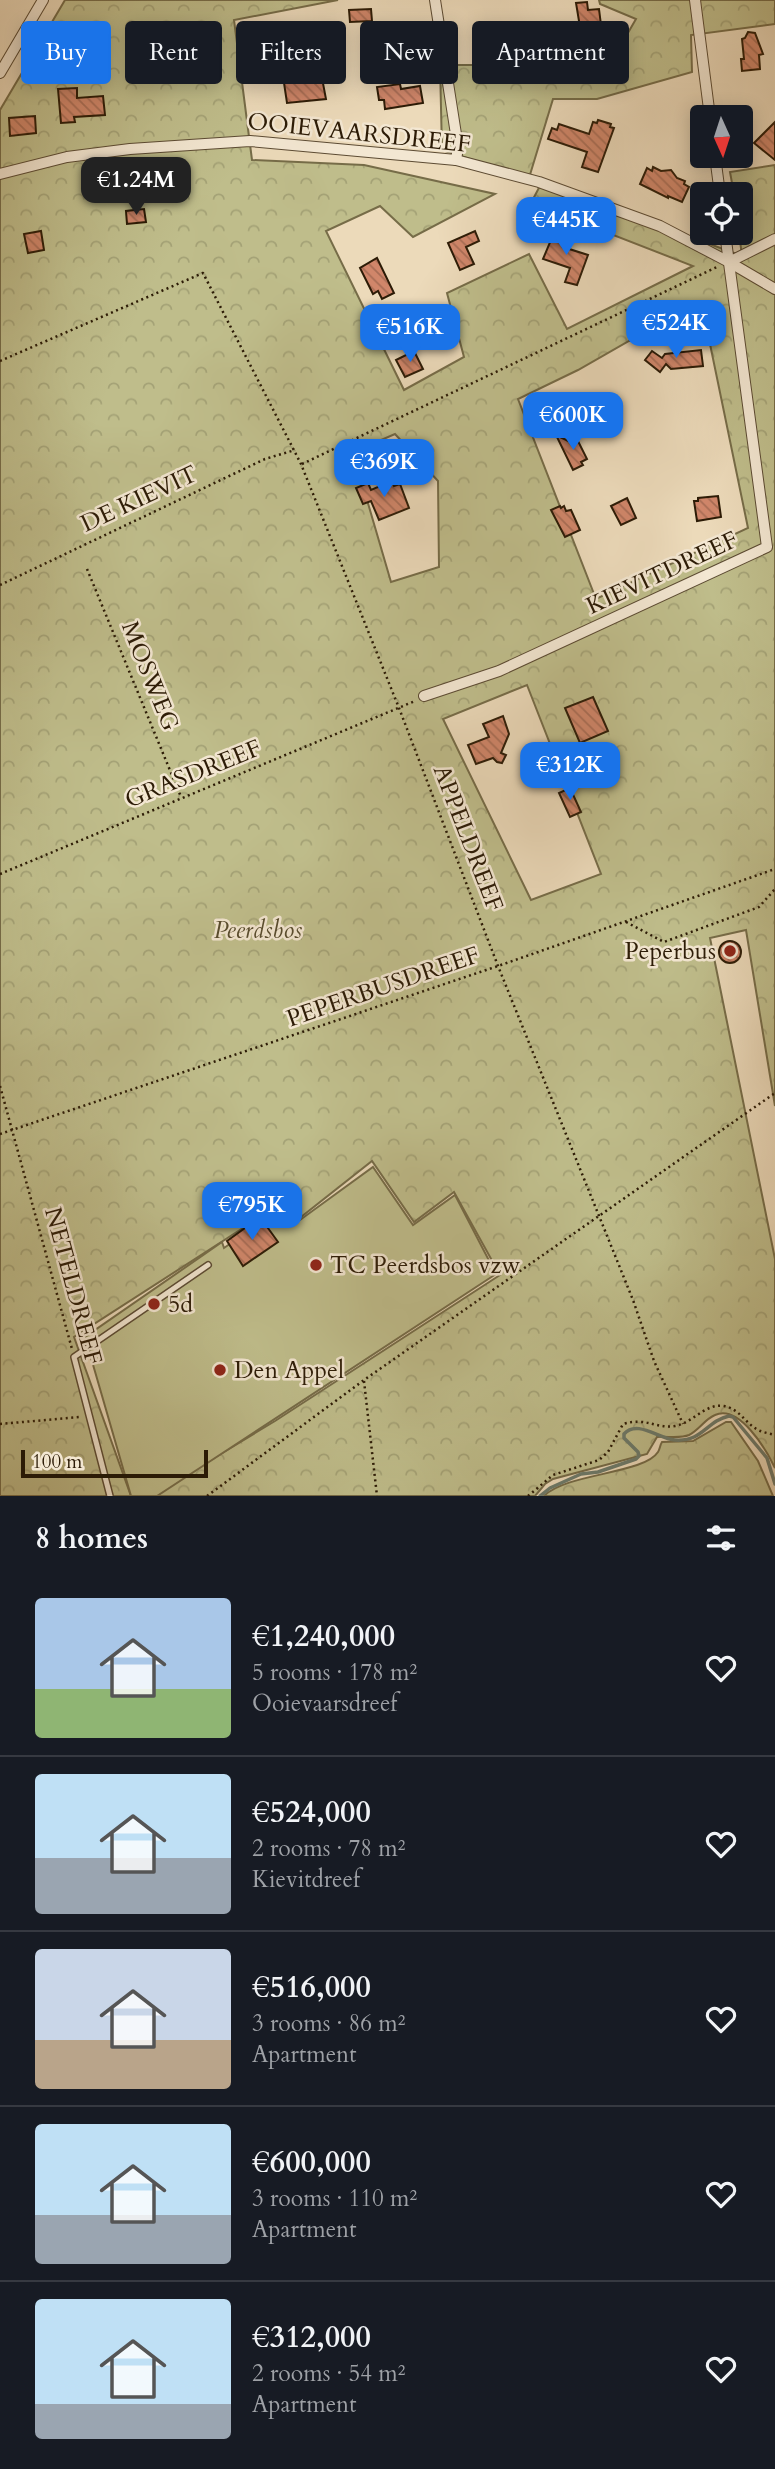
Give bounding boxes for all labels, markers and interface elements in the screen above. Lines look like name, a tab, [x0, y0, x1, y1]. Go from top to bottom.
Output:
chip: Buy	[21, 21, 111, 84]
chip: Rent	[125, 21, 222, 84]
chip: Filters	[236, 21, 346, 84]
chip: New	[360, 21, 458, 84]
chip: Apartment	[472, 21, 629, 84]
street label: OOIEVAARSDREEF	[246, 105, 472, 161]
north arrow	[690, 105, 752, 168]
map controls	[690, 105, 753, 245]
pin: €1.24M	[79, 158, 193, 217]
text: €1.24M	[97, 164, 175, 195]
button: locate	[690, 182, 753, 245]
pin: €445K	[517, 198, 615, 257]
text: €445K	[532, 204, 600, 235]
pin: €524K	[627, 300, 725, 360]
pin: €516K	[361, 304, 459, 364]
text: €524K	[642, 307, 710, 338]
text: €516K	[376, 311, 444, 342]
pin: €600K	[524, 392, 622, 452]
text: €600K	[539, 399, 607, 430]
pin: €369K	[335, 440, 433, 499]
text: €369K	[350, 446, 418, 477]
street label: DE KIEVIT	[75, 458, 203, 540]
street label: KIEVITDREEF	[581, 523, 743, 623]
street label: MOSWEG	[113, 616, 187, 736]
street label: GRASDREEF	[120, 732, 266, 816]
pin: €312K	[521, 742, 619, 802]
text: €312K	[536, 749, 604, 780]
street label: APPELDREEF	[425, 760, 511, 916]
park label: Peerdsbos	[214, 914, 302, 947]
place label: Peperbus	[624, 935, 716, 968]
street label: PEPERBUSDREEF	[282, 939, 484, 1035]
marker: Peperbus	[722, 943, 738, 959]
pin: €795K	[203, 1182, 301, 1242]
text: €795K	[218, 1189, 286, 1220]
street label: NETELDREEF	[36, 1204, 110, 1368]
place label: TC Peerdsbos vzw	[330, 1249, 520, 1282]
marker: TC Peerdsbos vzw	[308, 1257, 324, 1273]
place label: 5d	[168, 1288, 193, 1321]
marker: 5d	[146, 1296, 162, 1312]
place label: Den Appel	[234, 1354, 344, 1387]
marker: Den Appel	[212, 1362, 228, 1378]
scale bar	[21, 1447, 208, 1479]
text: 100 m	[32, 1449, 82, 1475]
text: 8 homes	[35, 1518, 148, 1559]
icon: filters	[702, 1519, 740, 1557]
text: €1,240,000	[252, 1616, 395, 1657]
icon: home	[91, 1626, 175, 1710]
icon: heart	[702, 1649, 740, 1687]
text: 5 rooms · 178 m²	[252, 1657, 417, 1688]
text: Ooievaarsdreef	[252, 1688, 397, 1719]
text: €524,000	[252, 1792, 371, 1833]
icon: home	[91, 1802, 175, 1886]
icon: heart	[702, 1825, 740, 1863]
text: 2 rooms · 78 m²	[252, 1833, 405, 1864]
text: Kievitdreef	[252, 1864, 360, 1895]
text: €516,000	[252, 1967, 371, 2008]
icon: home	[91, 1977, 175, 2061]
icon: heart	[702, 2000, 740, 2038]
text: 3 rooms · 86 m²	[252, 2008, 405, 2039]
text: Apartment	[252, 2039, 356, 2070]
text: €600,000	[252, 2142, 371, 2183]
icon: home	[91, 2152, 175, 2236]
icon: heart	[702, 2175, 740, 2213]
text: 3 rooms · 110 m²	[252, 2183, 417, 2214]
text: Apartment	[252, 2214, 356, 2245]
text: €312,000	[252, 2317, 371, 2358]
icon: home	[91, 2327, 175, 2411]
icon: heart	[702, 2350, 740, 2388]
text: 2 rooms · 54 m²	[252, 2358, 405, 2389]
text: Apartment	[252, 2389, 356, 2420]

